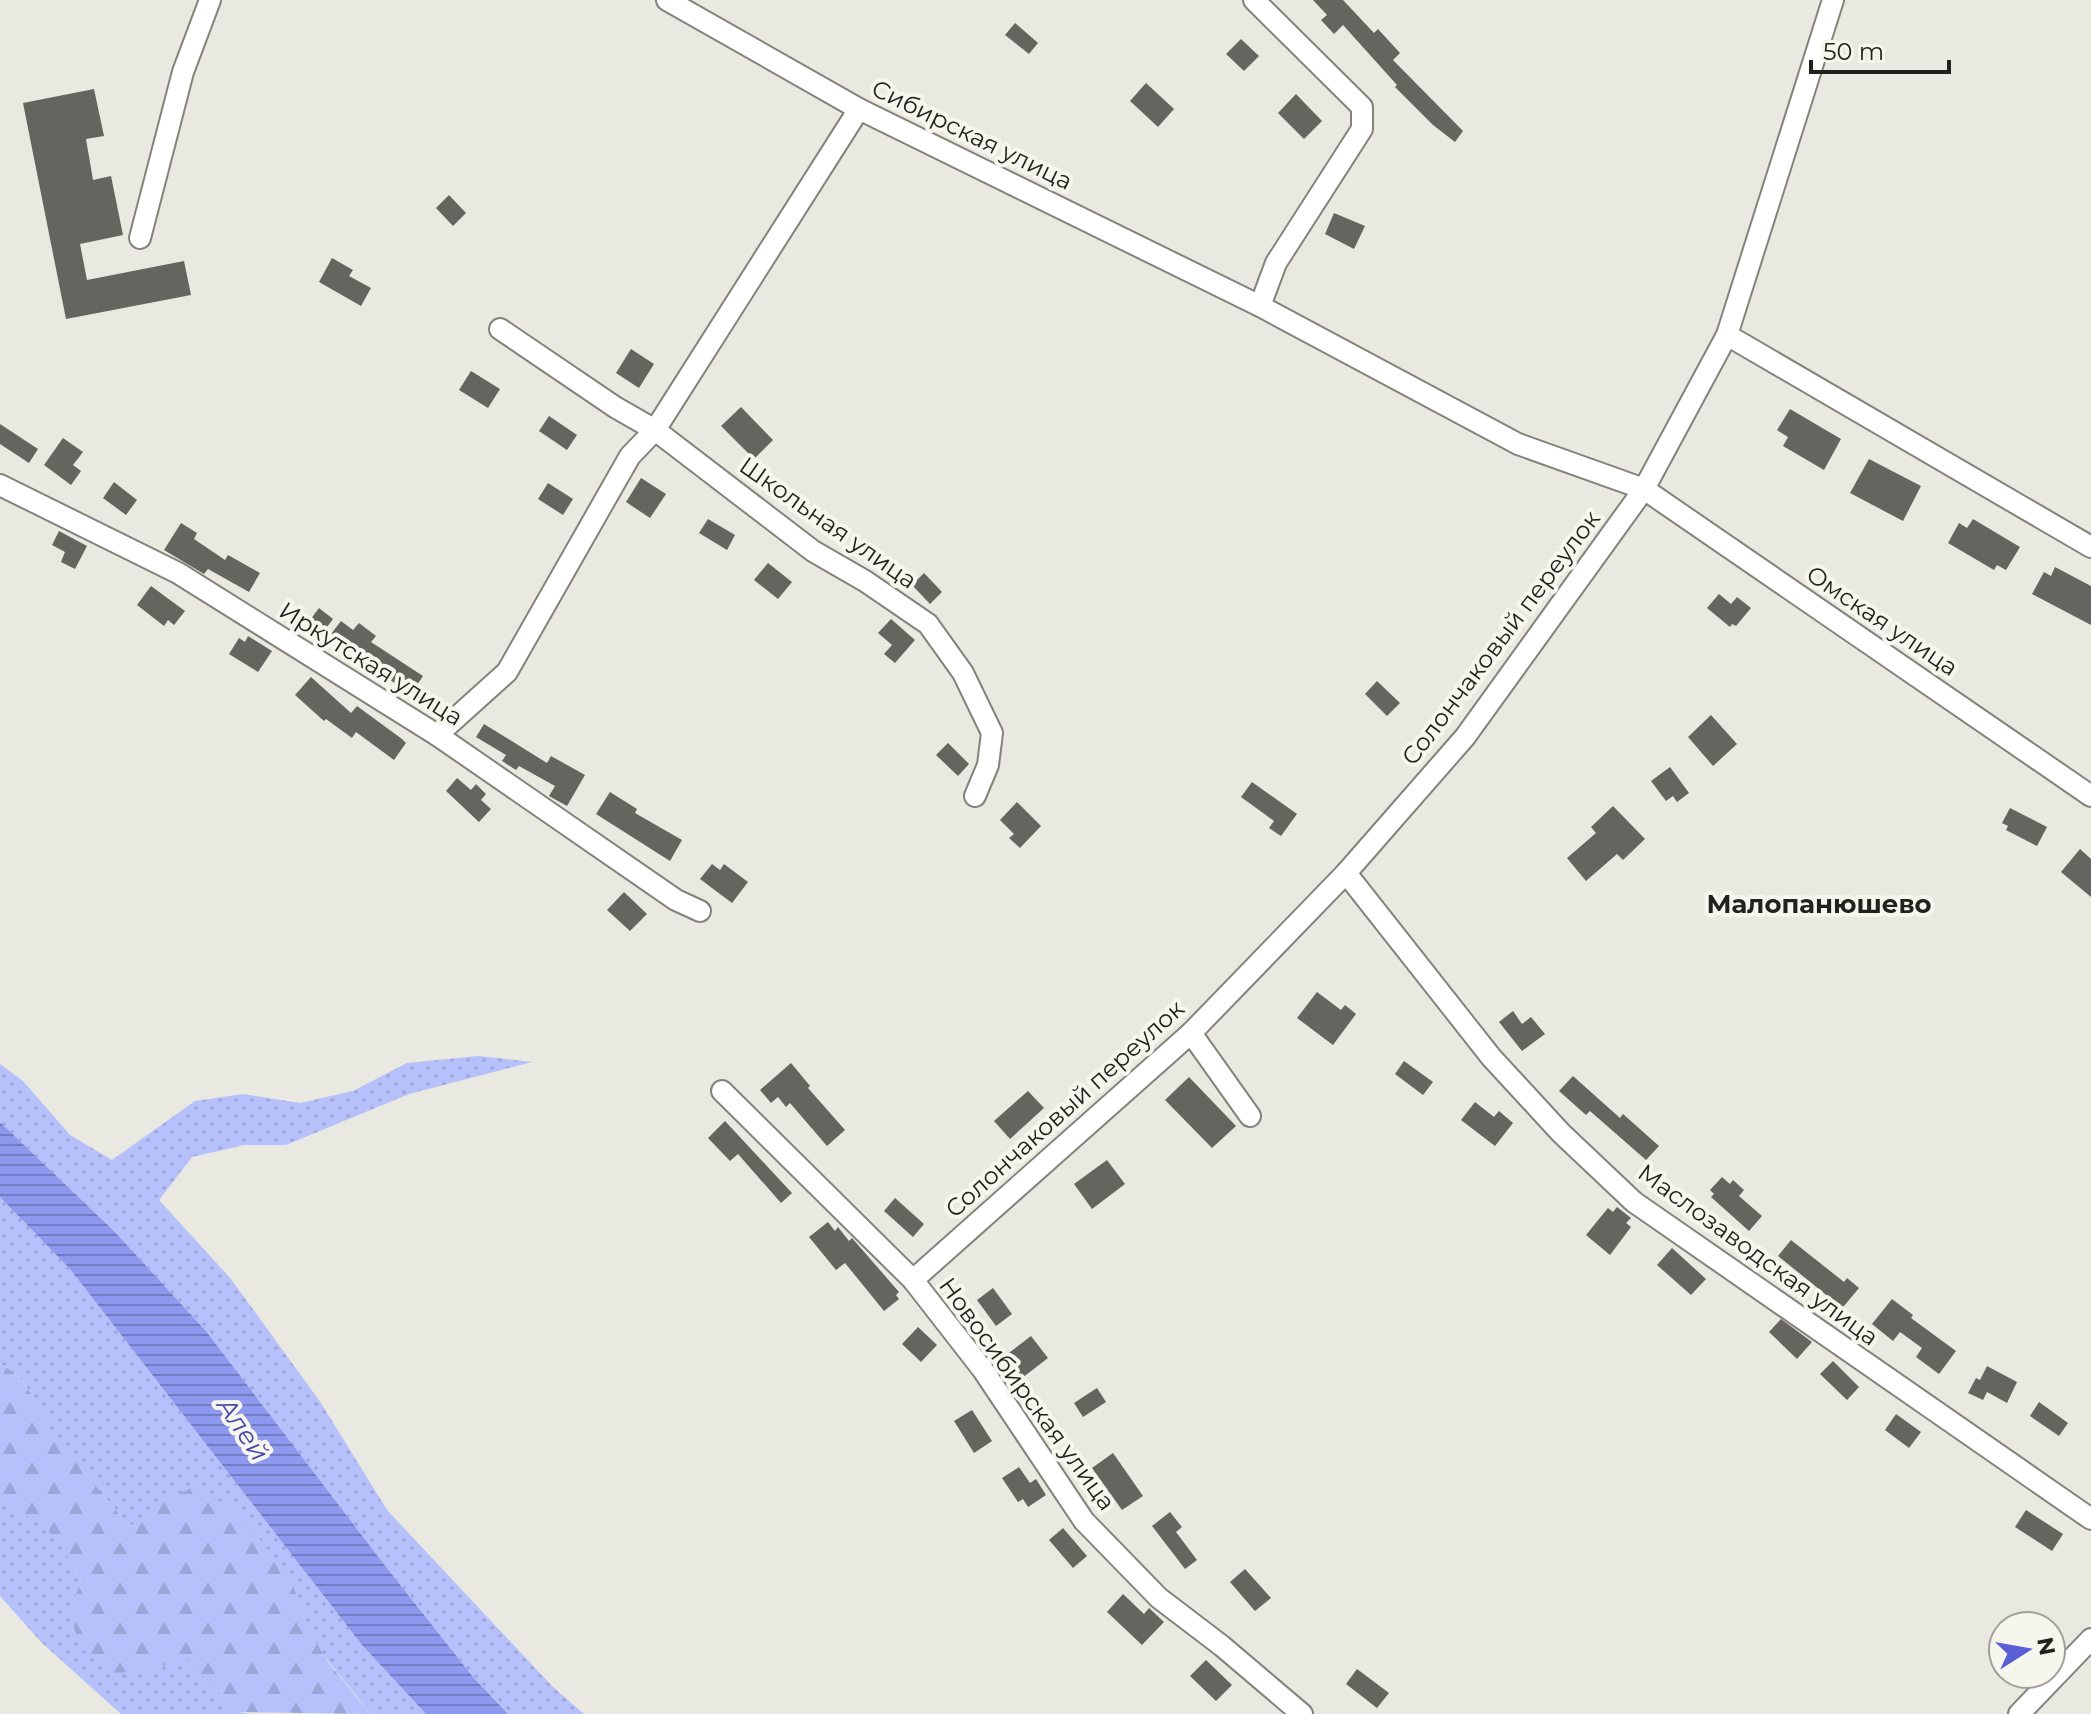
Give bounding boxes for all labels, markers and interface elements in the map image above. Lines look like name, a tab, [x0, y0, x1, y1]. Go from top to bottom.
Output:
scale bar	[1811, 24, 1949, 74]
text: 50 m	[1823, 37, 1884, 66]
street label: Сибирская улица	[867, 73, 1077, 196]
street label: Школьная улица	[734, 451, 922, 595]
street label: Солончаковый переулок	[1395, 505, 1606, 771]
street label: Омская улица	[1801, 559, 1963, 682]
street label: Иркутская улица	[274, 595, 468, 732]
district label: Малопанюшево	[1706, 888, 1932, 920]
street label: Солончаковый переулок	[939, 994, 1190, 1224]
street label: Маслозаводская улица	[1633, 1158, 1884, 1351]
street label: Новосибирская улица	[933, 1272, 1122, 1516]
water label: Алей	[210, 1390, 276, 1467]
north arrow	[1987, 1610, 2067, 1690]
text: N	[2031, 1635, 2061, 1658]

